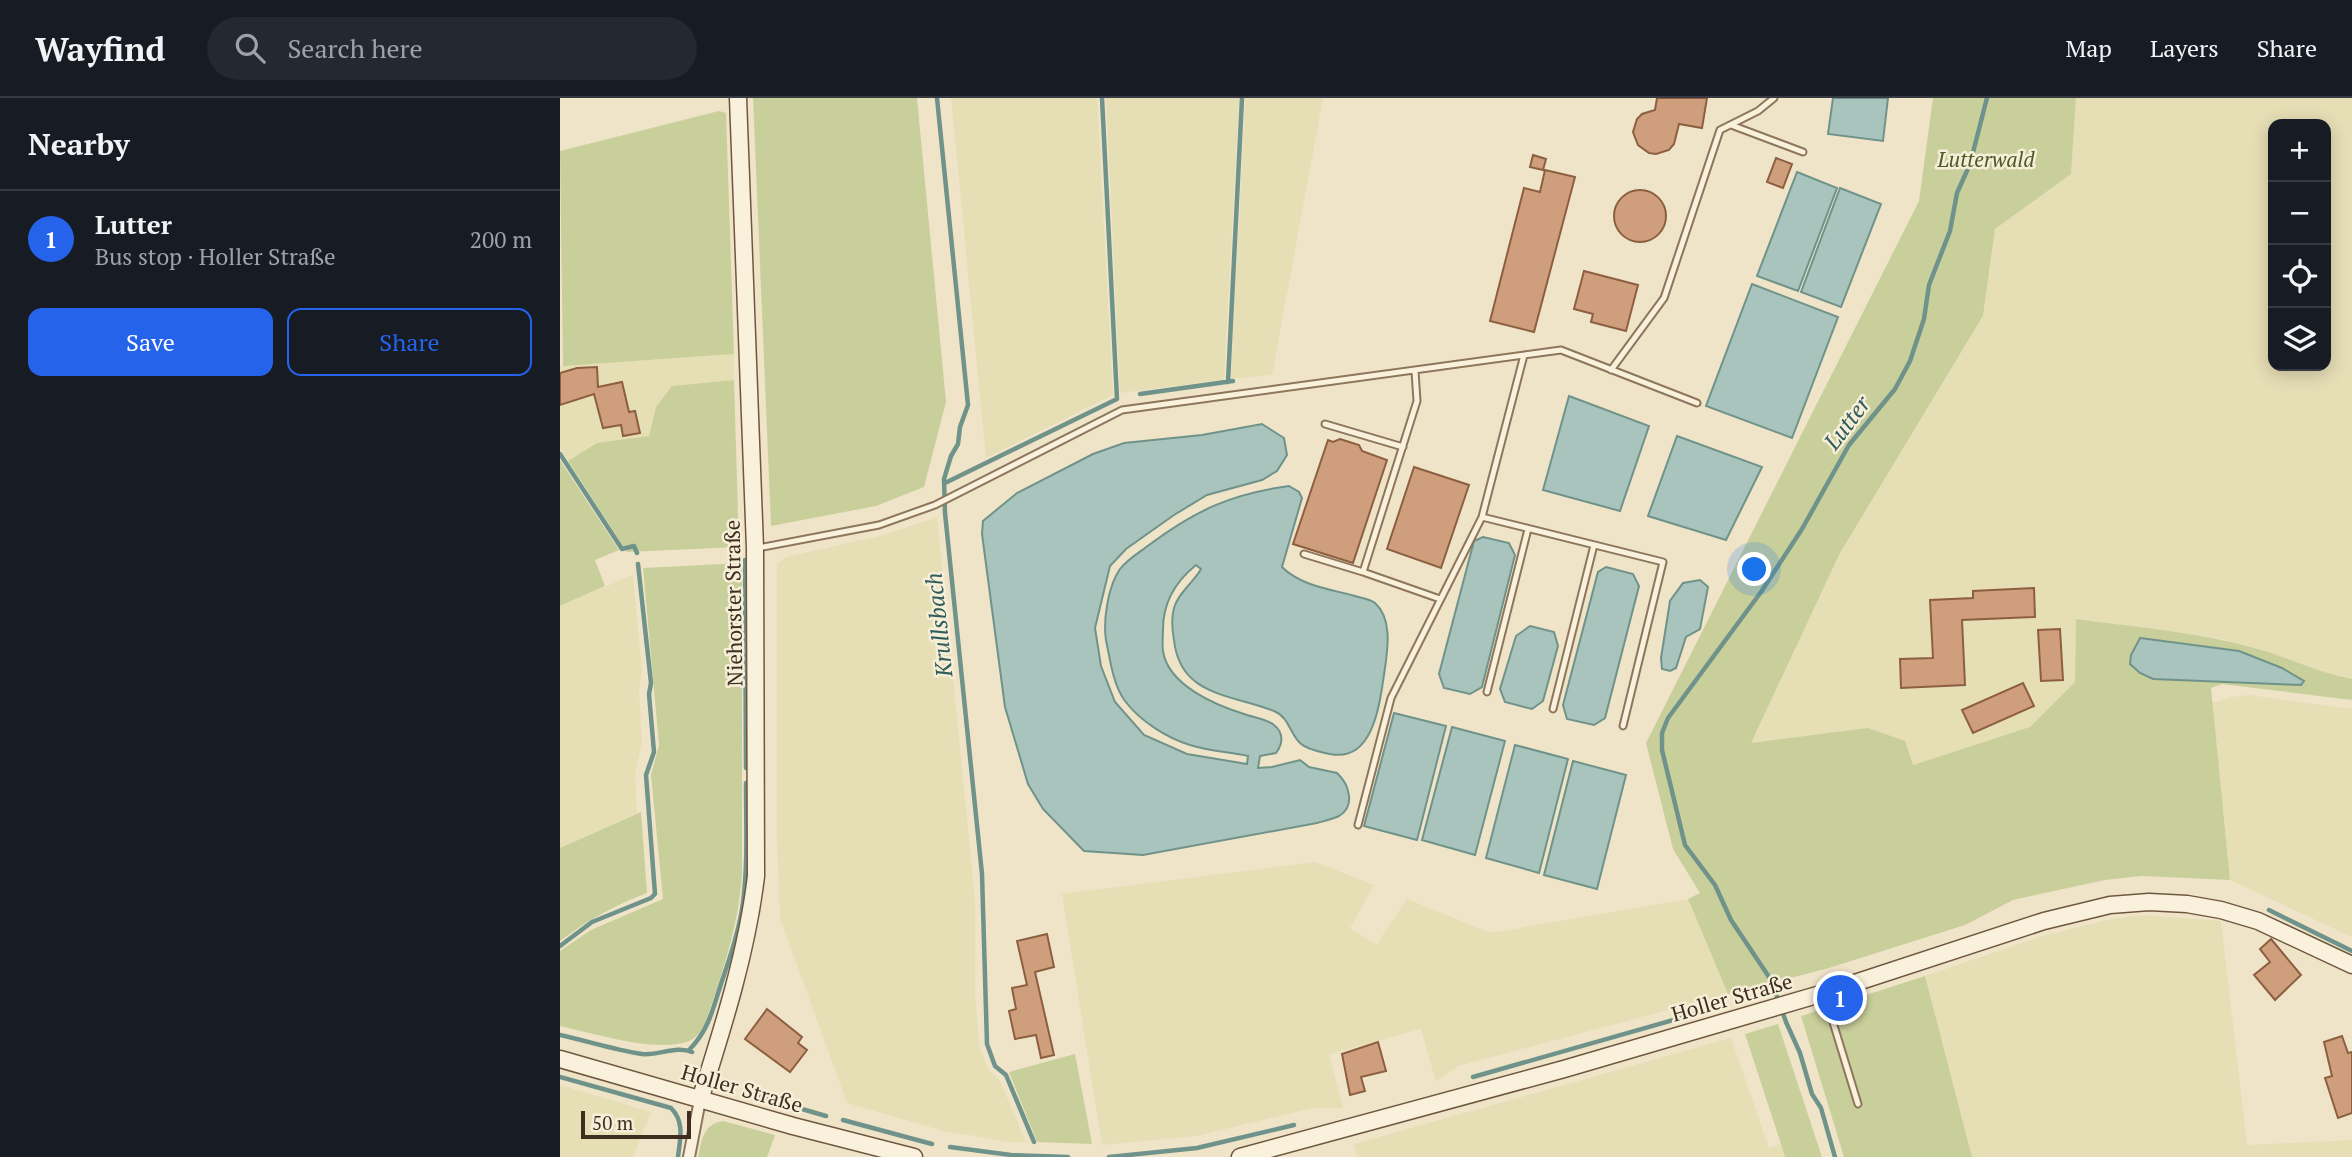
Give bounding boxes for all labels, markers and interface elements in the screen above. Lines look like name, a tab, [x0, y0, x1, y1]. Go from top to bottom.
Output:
search box	[207, 17, 697, 80]
text: Wayfind	[35, 27, 165, 70]
icon: search	[231, 29, 269, 67]
text: Search here	[287, 31, 423, 65]
text: Map	[2065, 32, 2112, 64]
text: Layers	[2150, 32, 2219, 64]
text: Share	[2257, 32, 2317, 64]
map controls	[2268, 119, 2331, 371]
button: +	[2268, 119, 2331, 182]
text: Nearby	[28, 124, 130, 164]
park label: Lutterwald	[1936, 145, 2035, 173]
button: −	[2268, 182, 2331, 245]
text: Lutter	[95, 207, 172, 241]
text: 1	[45, 224, 58, 255]
text: 200 m	[470, 224, 532, 255]
text: Bus stop · Holler Straße	[95, 241, 336, 272]
button: locate	[2268, 245, 2331, 308]
button: Save	[28, 308, 273, 376]
button: Share	[287, 308, 532, 376]
button: layers	[2268, 308, 2331, 371]
water label: Lutter	[1816, 389, 1878, 457]
street label: Niehorster Straße	[718, 520, 748, 687]
your location	[1737, 552, 1771, 586]
water label: Krullsbach	[918, 571, 959, 680]
street label: Holler Straße	[1668, 966, 1796, 1028]
pin: 1	[1817, 972, 1863, 1024]
street label: Holler Straße	[678, 1057, 806, 1119]
scale bar	[581, 1108, 691, 1140]
text: 50 m	[592, 1110, 633, 1135]

